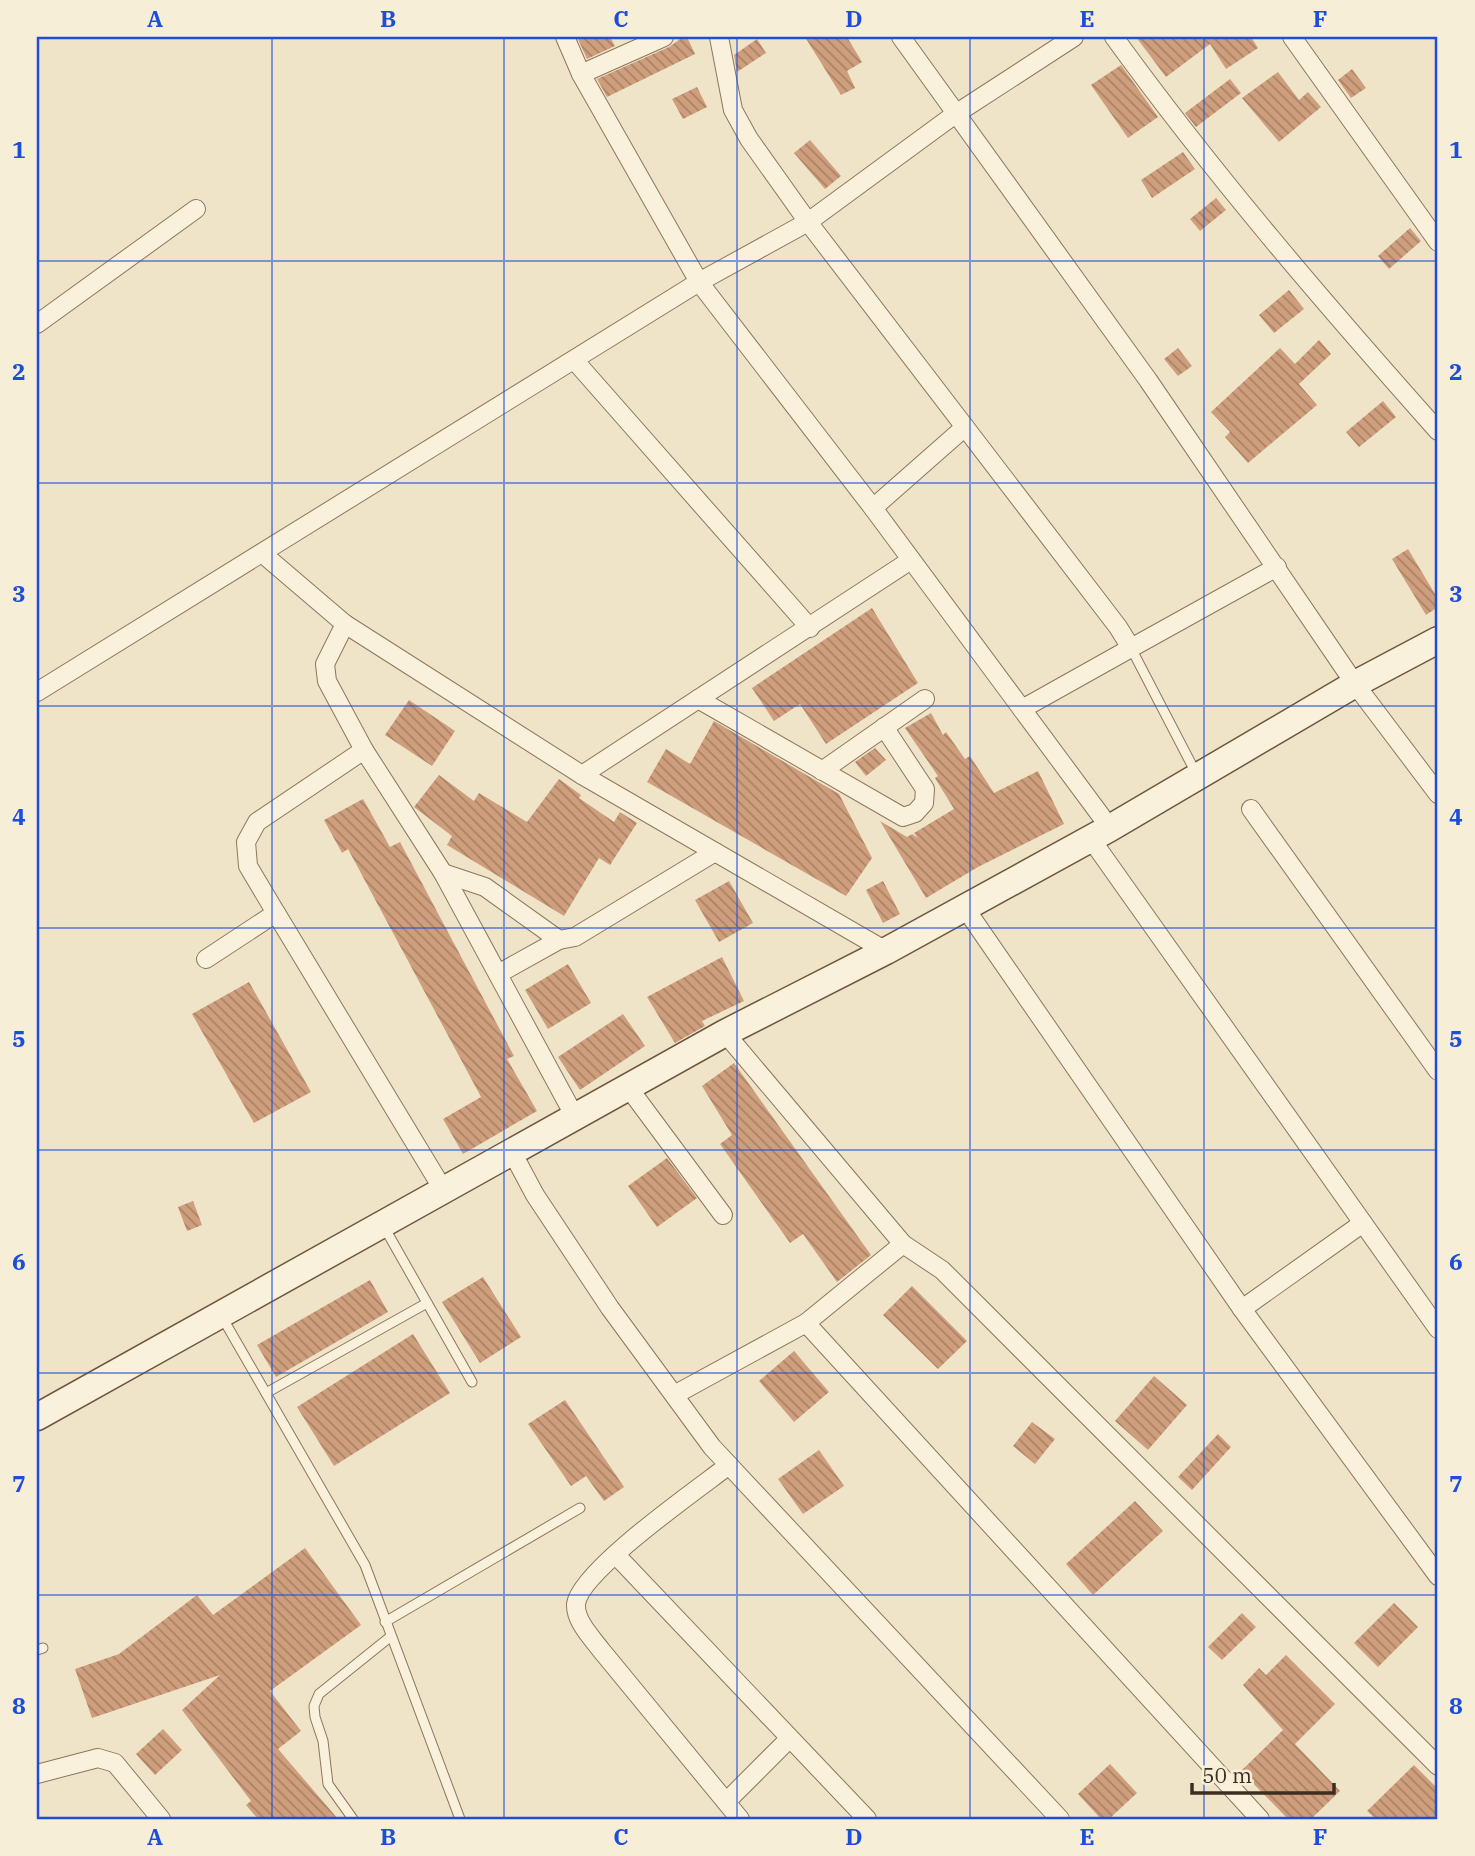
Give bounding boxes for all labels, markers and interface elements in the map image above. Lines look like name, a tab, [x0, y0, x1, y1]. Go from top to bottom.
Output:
text: A	[147, 3, 163, 33]
text: B	[380, 3, 396, 33]
text: C	[613, 3, 629, 33]
text: D	[845, 3, 863, 33]
text: E	[1079, 3, 1095, 33]
text: F	[1313, 3, 1327, 33]
text: 1	[12, 134, 26, 164]
text: 1	[1449, 134, 1463, 164]
text: 2	[12, 356, 26, 386]
text: 2	[1449, 356, 1463, 386]
text: 3	[12, 578, 26, 608]
text: 3	[1449, 578, 1463, 608]
text: 4	[12, 801, 26, 831]
text: 4	[1449, 801, 1463, 831]
text: 5	[12, 1023, 26, 1053]
text: 5	[1449, 1023, 1463, 1053]
text: 6	[12, 1246, 26, 1276]
text: 6	[1449, 1246, 1463, 1276]
text: 7	[12, 1468, 26, 1498]
text: 7	[1449, 1468, 1463, 1498]
text: 8	[12, 1690, 26, 1720]
text: 8	[1449, 1690, 1463, 1720]
scale bar	[1192, 1751, 1333, 1795]
text: 50 m	[1202, 1761, 1252, 1789]
text: A	[147, 1821, 163, 1851]
text: B	[380, 1821, 396, 1851]
text: C	[613, 1821, 629, 1851]
text: D	[845, 1821, 863, 1851]
text: E	[1079, 1821, 1095, 1851]
text: F	[1313, 1821, 1327, 1851]

